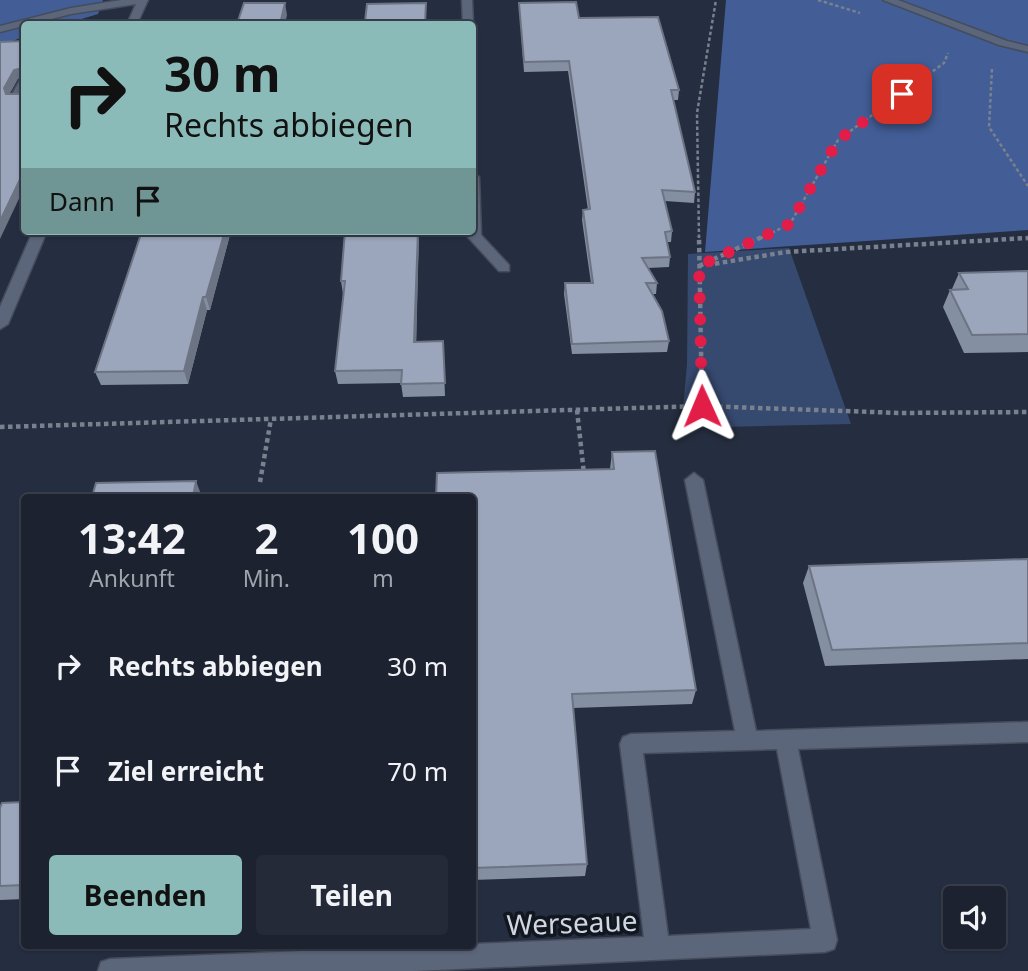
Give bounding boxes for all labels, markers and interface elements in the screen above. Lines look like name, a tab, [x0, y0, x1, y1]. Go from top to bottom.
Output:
text: 30 m	[164, 40, 281, 106]
icon: right	[49, 49, 140, 140]
pin	[872, 64, 932, 124]
icon: arrive	[883, 75, 921, 113]
text: Rechts abbiegen	[164, 103, 413, 146]
icon: arrive	[129, 182, 167, 220]
text: Dann	[49, 183, 115, 219]
position arrow	[665, 369, 739, 443]
text: 13:42	[78, 509, 186, 566]
text: 2	[254, 509, 278, 566]
text: 100	[347, 509, 419, 566]
text: Ankunft	[89, 562, 175, 594]
text: Min.	[243, 562, 290, 594]
text: m	[372, 562, 394, 594]
icon: right	[49, 647, 87, 685]
text: Rechts abbiegen	[108, 648, 323, 684]
text: 30 m	[387, 648, 448, 684]
icon: arrive	[49, 752, 87, 790]
text: Ziel erreicht	[108, 753, 264, 789]
text: 70 m	[387, 753, 448, 789]
button: Beenden	[49, 855, 242, 935]
button: Teilen	[256, 855, 448, 935]
map controls	[943, 886, 1006, 949]
button: sound	[943, 886, 1006, 949]
street label: Werseaue	[506, 901, 638, 943]

